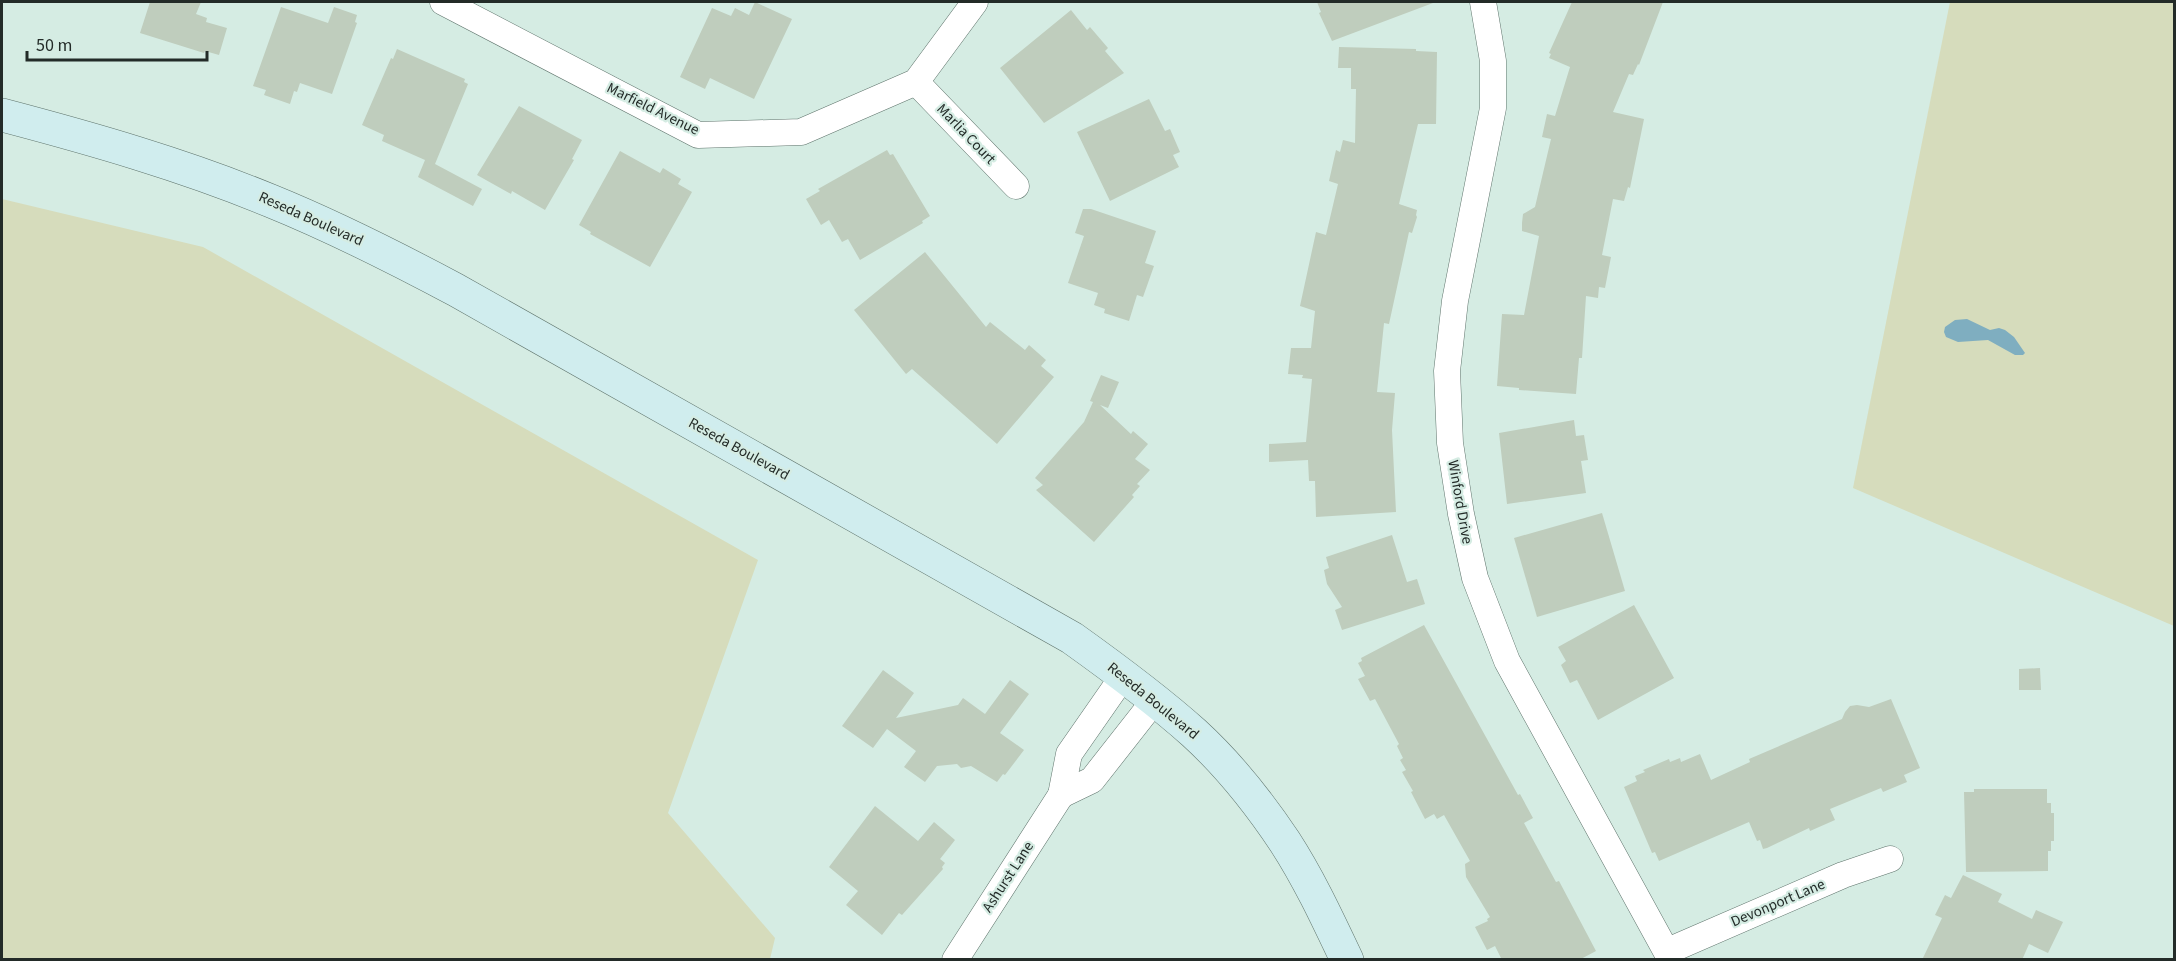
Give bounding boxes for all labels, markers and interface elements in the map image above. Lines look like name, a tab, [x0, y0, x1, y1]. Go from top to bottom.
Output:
scale bar	[27, 24, 207, 62]
text: 50 m	[36, 33, 72, 58]
street label: Marfield Avenue	[603, 78, 703, 140]
street label: Marlia Court	[932, 99, 1000, 169]
street label: Reseda Boulevard	[255, 187, 367, 251]
street label: Reseda Boulevard	[685, 413, 793, 485]
street label: Winford Drive	[1442, 458, 1478, 546]
street label: Reseda Boulevard	[1103, 657, 1203, 745]
street label: Ashurst Lane	[977, 837, 1039, 917]
street label: Devonport Lane	[1728, 874, 1828, 932]

